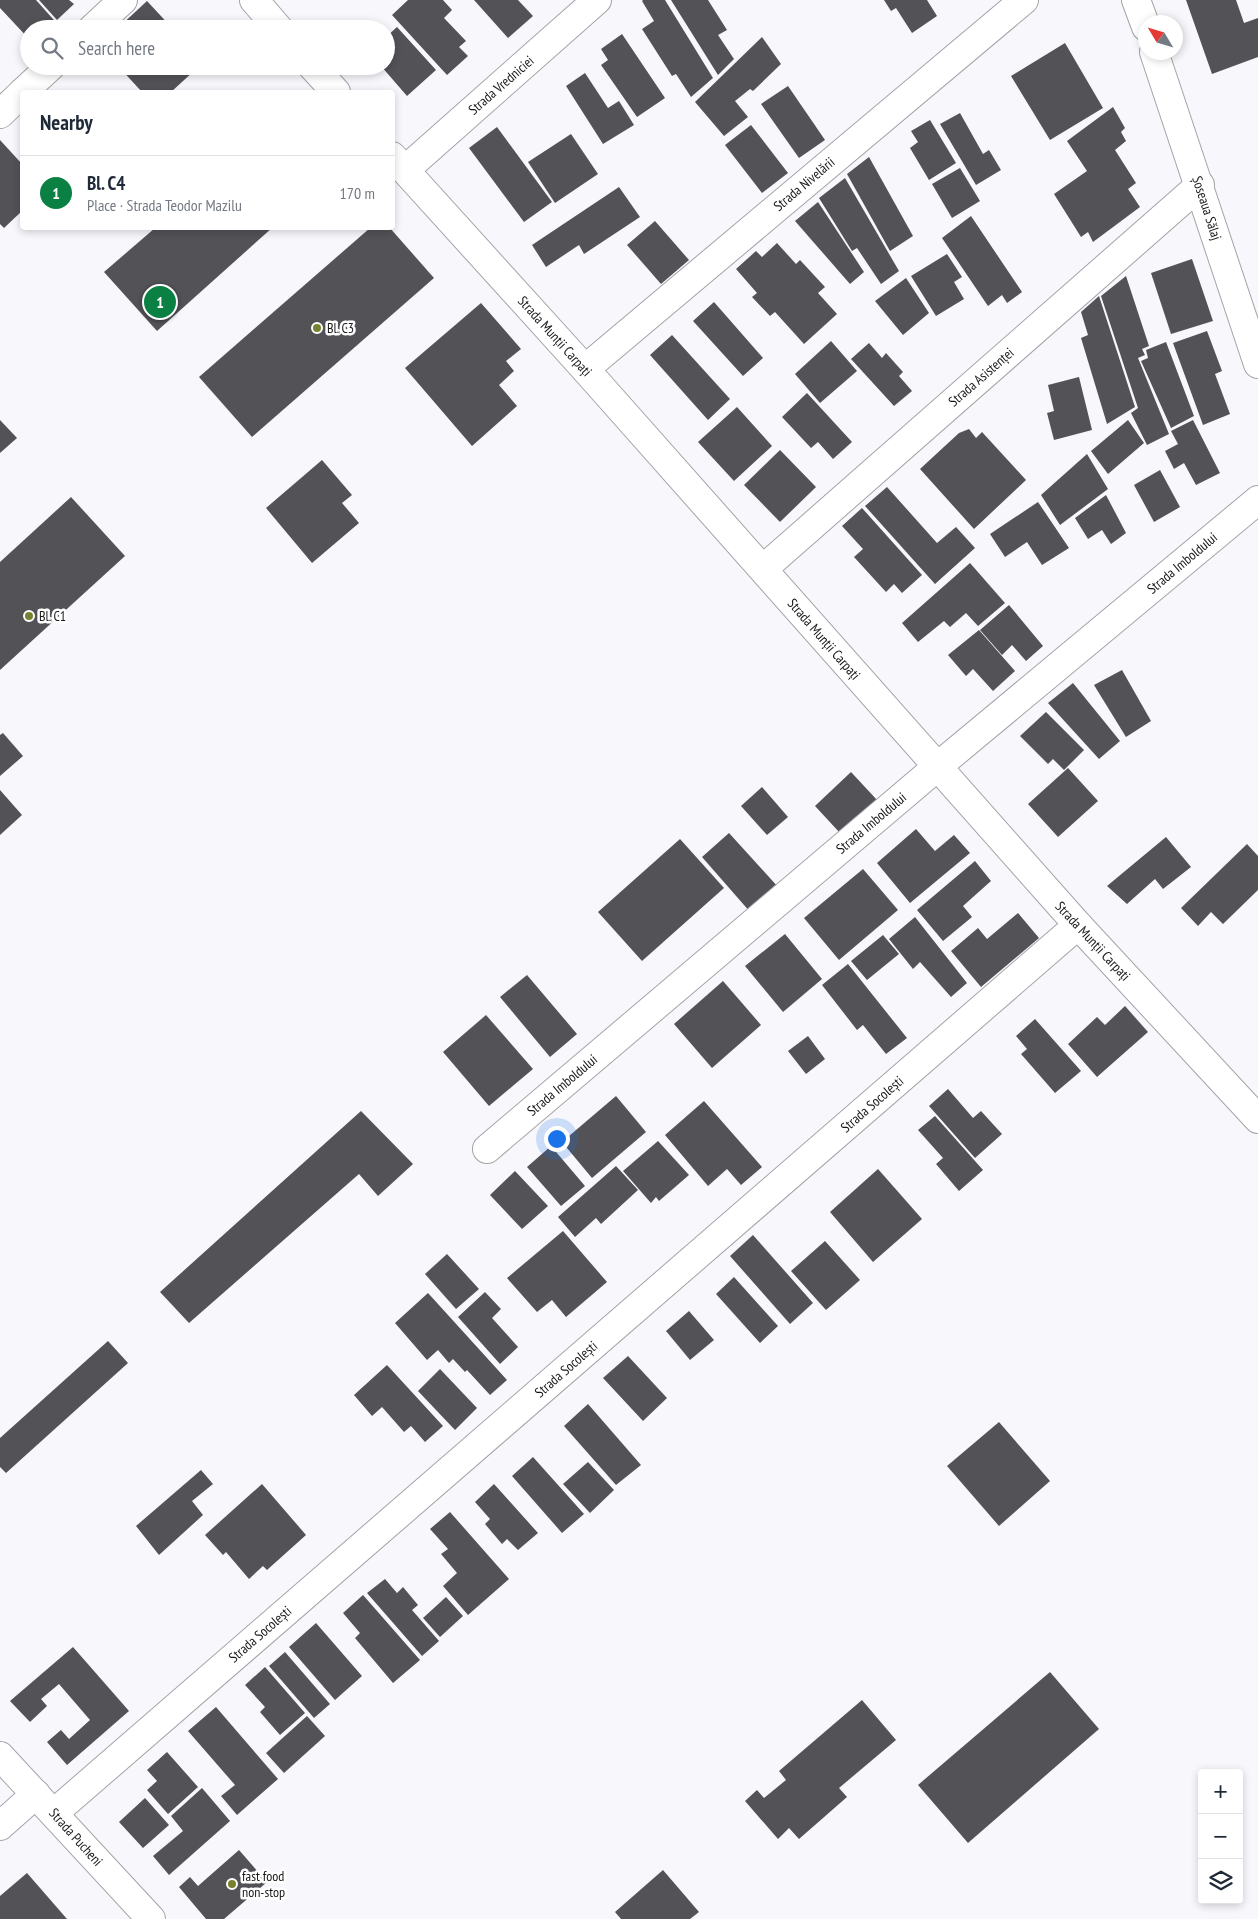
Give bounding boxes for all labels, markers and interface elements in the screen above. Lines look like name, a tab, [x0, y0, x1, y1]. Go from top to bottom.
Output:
north arrow	[1138, 15, 1183, 60]
search box	[20, 20, 395, 75]
icon: search	[38, 34, 66, 62]
text: Search here	[78, 36, 155, 60]
street label: Strada Vredniciei	[464, 52, 538, 118]
text: Nearby	[40, 109, 93, 136]
street label: Strada Nivelării	[770, 153, 838, 215]
text: Bl. C4	[87, 171, 125, 195]
street label: Șoseaua Sălaj	[1188, 174, 1226, 242]
text: 1	[52, 183, 60, 203]
text: 170 m	[340, 183, 375, 203]
text: Place · Strada Teodor Mazilu	[87, 195, 242, 215]
pin: 1	[144, 283, 176, 321]
street label: Strada Munții Carpați	[514, 292, 596, 380]
place label: Bl. C3	[327, 319, 354, 337]
marker: Bl. C3	[311, 322, 323, 334]
street label: Strada Asistenței	[945, 344, 1017, 410]
street label: Strada Imboldului	[1143, 528, 1221, 598]
street label: Strada Munții Carpați	[784, 595, 864, 683]
place label: Bl. C1	[39, 607, 66, 625]
marker: Bl. C1	[23, 610, 35, 622]
street label: Strada Imboldului	[832, 788, 910, 858]
street label: Strada Munții Carpați	[1052, 897, 1134, 985]
street label: Strada Imboldului	[523, 1050, 601, 1120]
street label: Strada Socolești	[837, 1072, 907, 1136]
your location	[544, 1126, 570, 1152]
street label: Strada Socolești	[531, 1337, 601, 1401]
street label: Strada Socolești	[225, 1602, 295, 1666]
map controls	[1198, 1769, 1243, 1904]
button: +	[1198, 1769, 1243, 1814]
street label: Strada Pucheni	[45, 1804, 107, 1870]
button: −	[1198, 1814, 1243, 1859]
button: layers	[1198, 1859, 1243, 1904]
place label: fast food non-stop	[242, 1867, 285, 1901]
marker: fast food non-stop	[226, 1878, 238, 1890]

